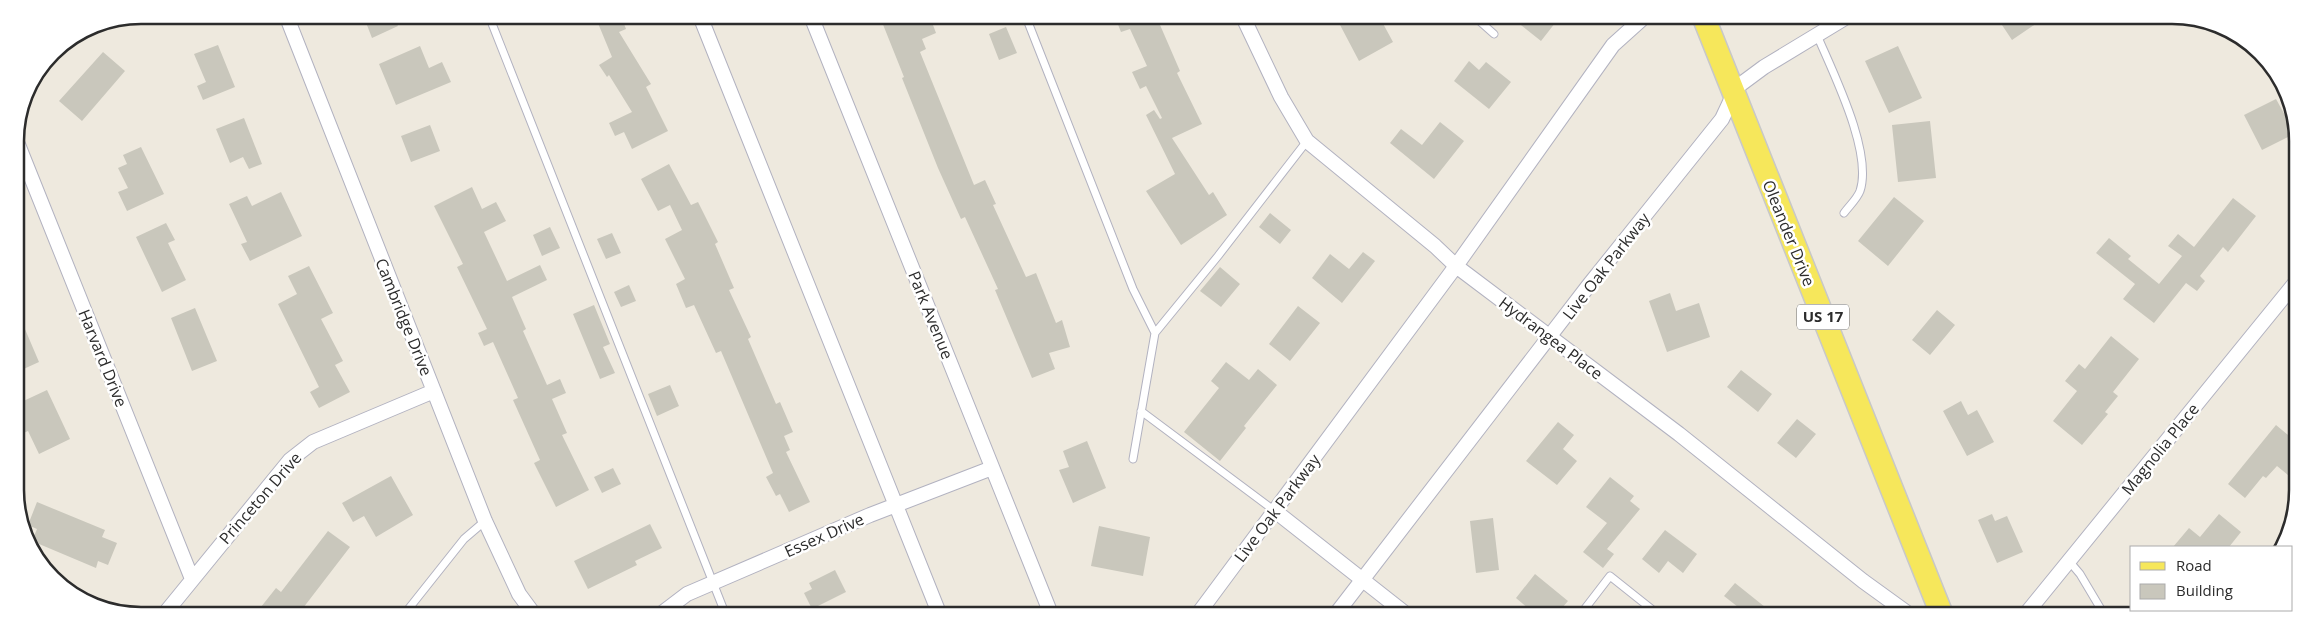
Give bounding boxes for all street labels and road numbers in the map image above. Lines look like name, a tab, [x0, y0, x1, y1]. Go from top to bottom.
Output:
street label: Oleander Drive	[1758, 177, 1820, 289]
street label: Live Oak Parkway	[1557, 207, 1655, 324]
street label: Cambridge Drive	[370, 255, 438, 379]
street label: Park Avenue	[903, 268, 959, 362]
street label: Hydrangea Place	[1495, 292, 1607, 384]
road number: US 17	[1797, 304, 1849, 330]
street label: Harvard Drive	[73, 306, 133, 410]
street label: Magnolia Place	[2116, 399, 2204, 499]
street label: Princeton Drive	[214, 447, 306, 549]
street label: Live Oak Parkway	[1229, 449, 1326, 567]
street label: Essex Drive	[781, 508, 867, 562]

